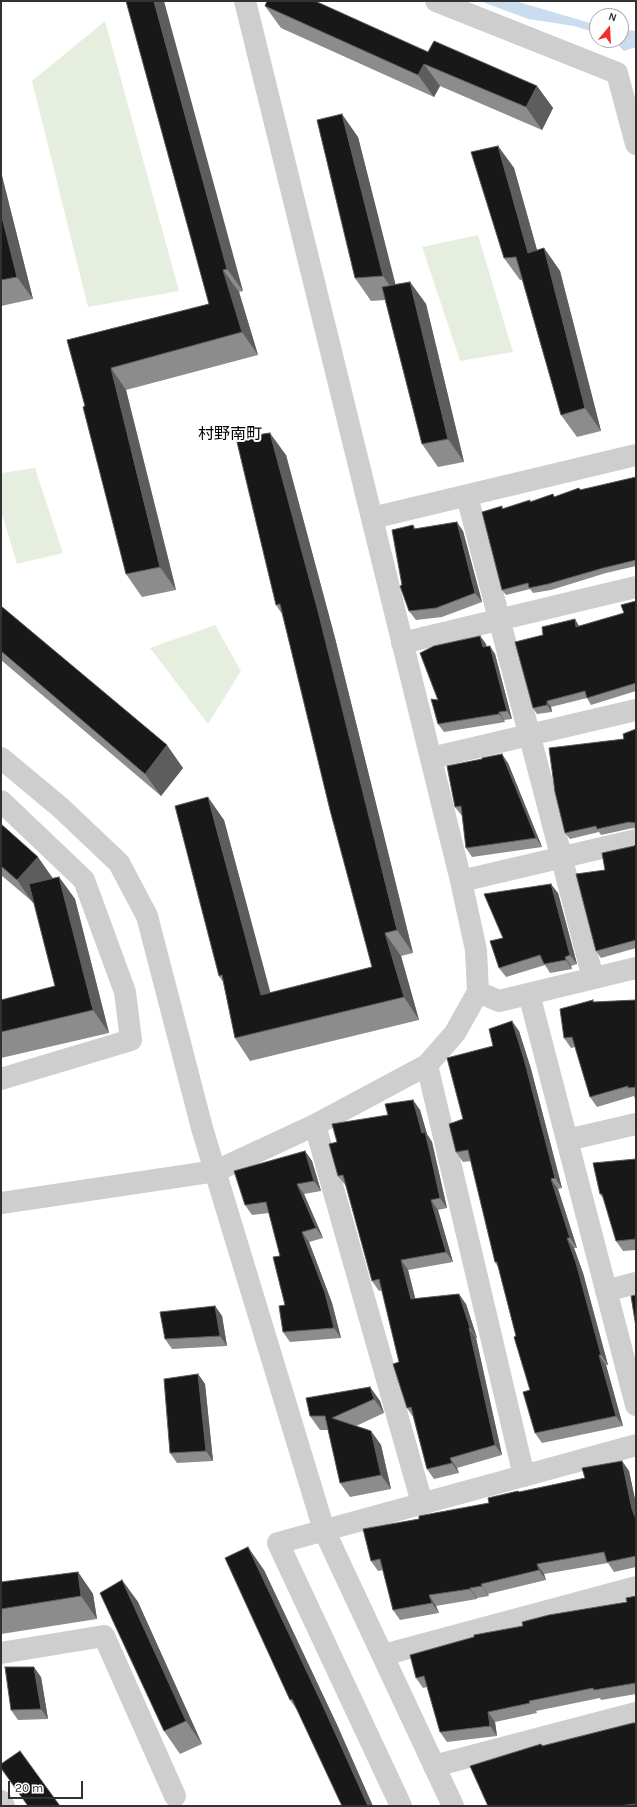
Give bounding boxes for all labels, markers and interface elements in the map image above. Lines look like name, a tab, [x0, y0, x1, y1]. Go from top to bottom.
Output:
north arrow	[589, 8, 629, 48]
text: N	[607, 10, 618, 24]
district label: 村野南町	[198, 424, 262, 444]
scale bar	[10, 1773, 85, 1799]
text: 20 m	[15, 1781, 43, 1795]

